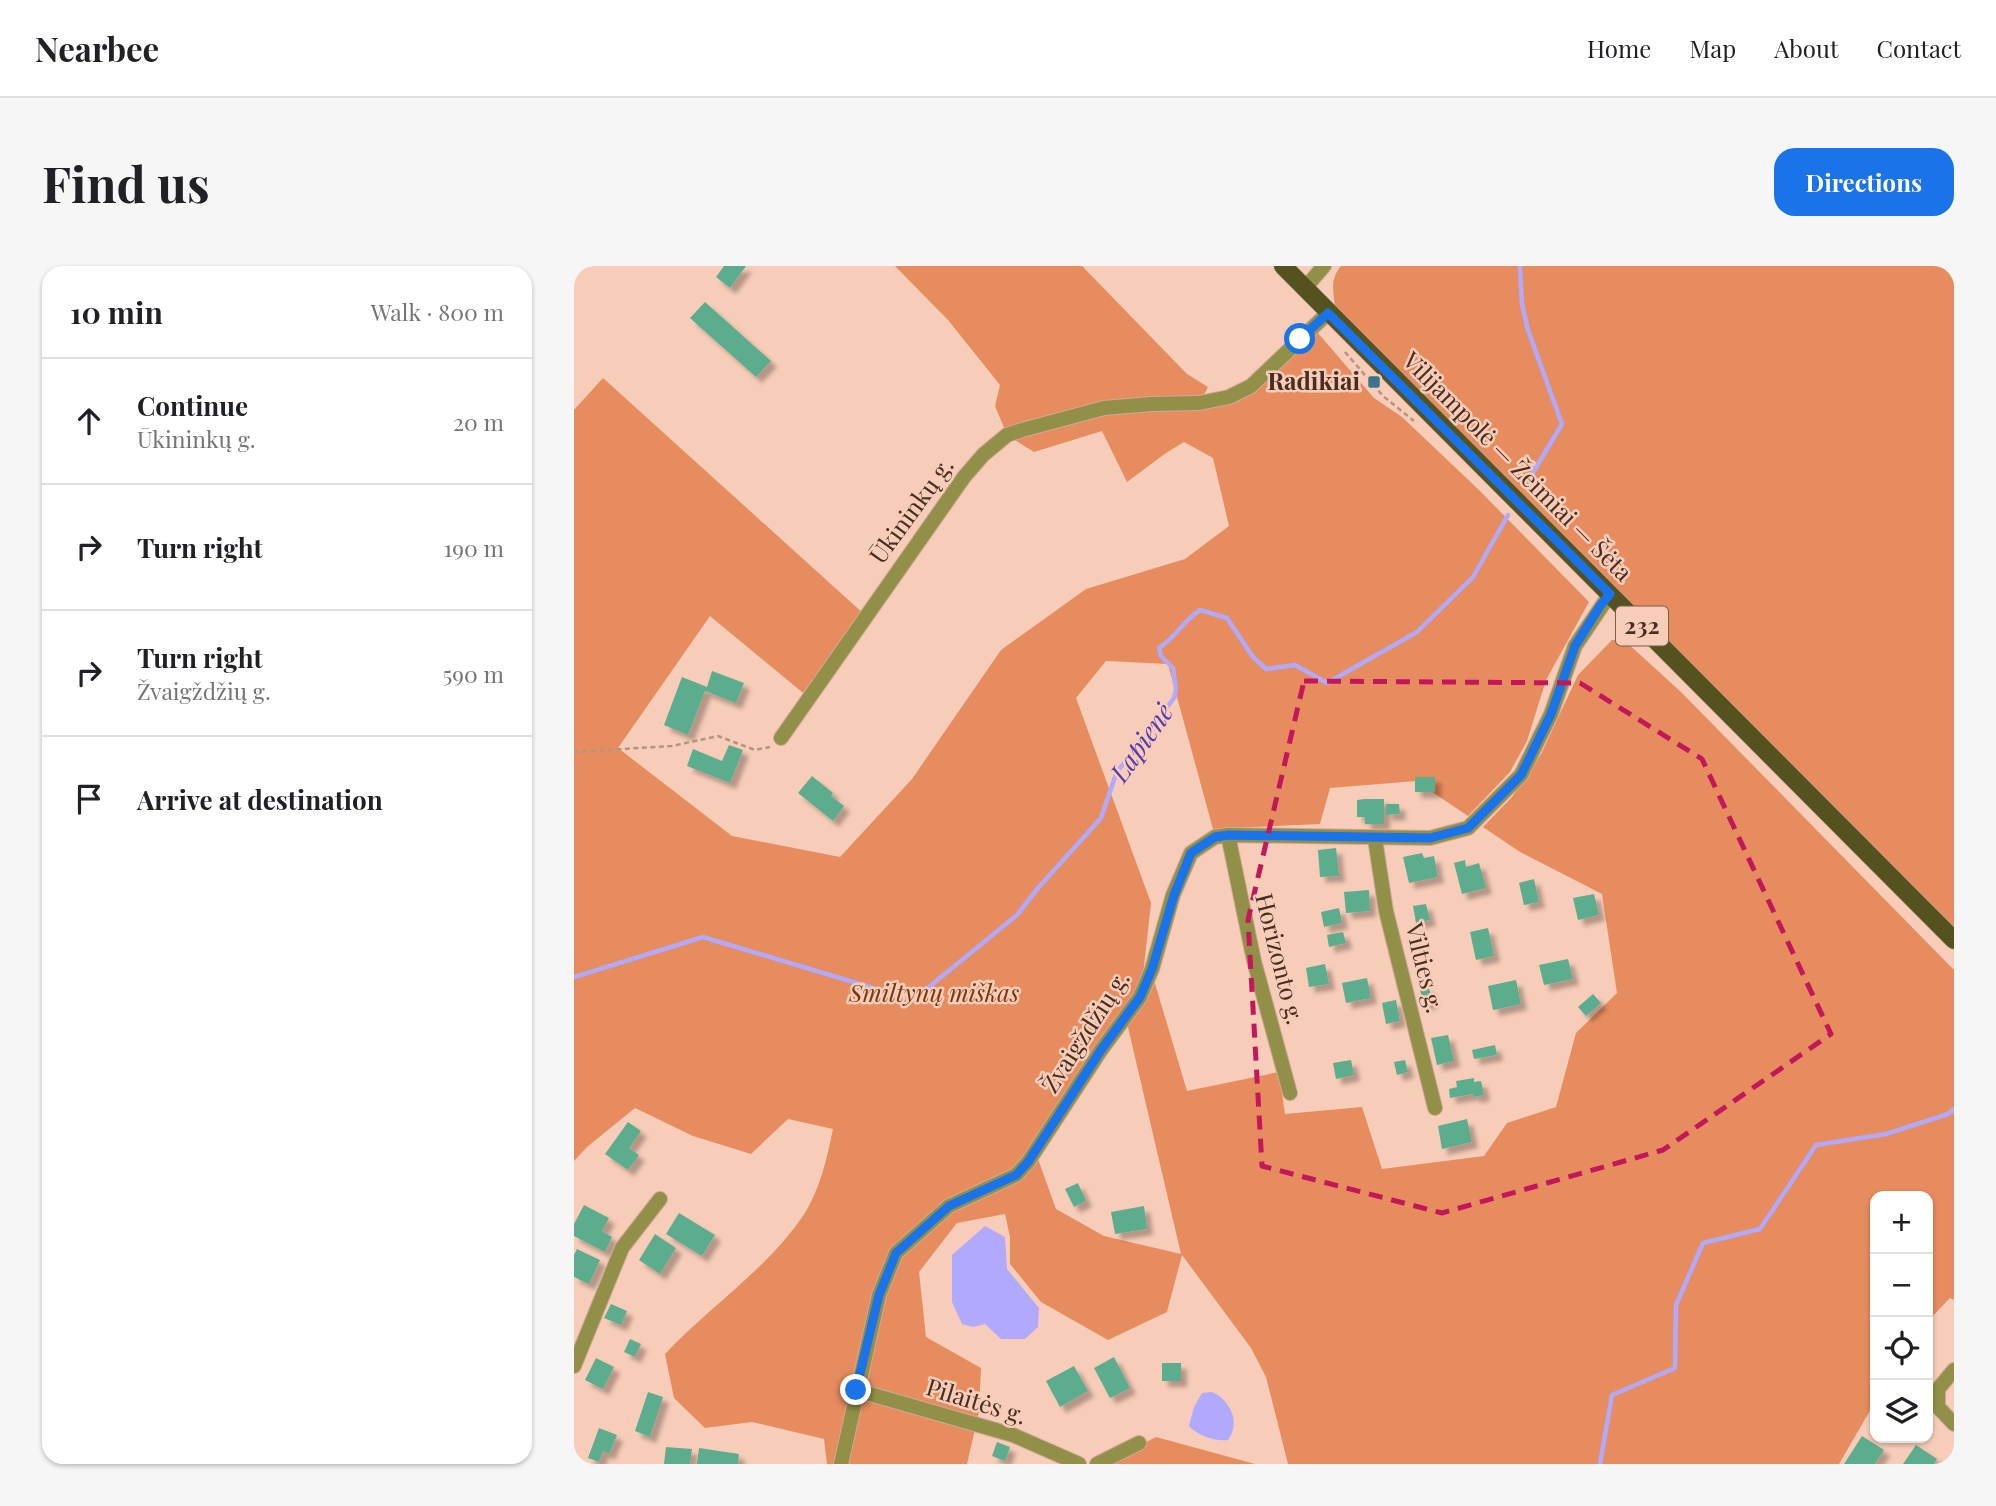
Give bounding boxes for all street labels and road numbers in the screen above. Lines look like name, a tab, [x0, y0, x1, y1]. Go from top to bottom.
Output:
street label: Vilijampolė — Žeimiai — Šėta	[1396, 343, 1640, 587]
street label: Ūkininkų g.	[861, 450, 960, 569]
road number: 232	[1616, 606, 1668, 646]
street label: Horizonto g.	[1249, 890, 1313, 1027]
street label: Vilties g.	[1399, 918, 1453, 1016]
street label: Žvaigždžių g.	[1033, 964, 1136, 1098]
street label: Pilaitės g.	[923, 1370, 1031, 1430]

